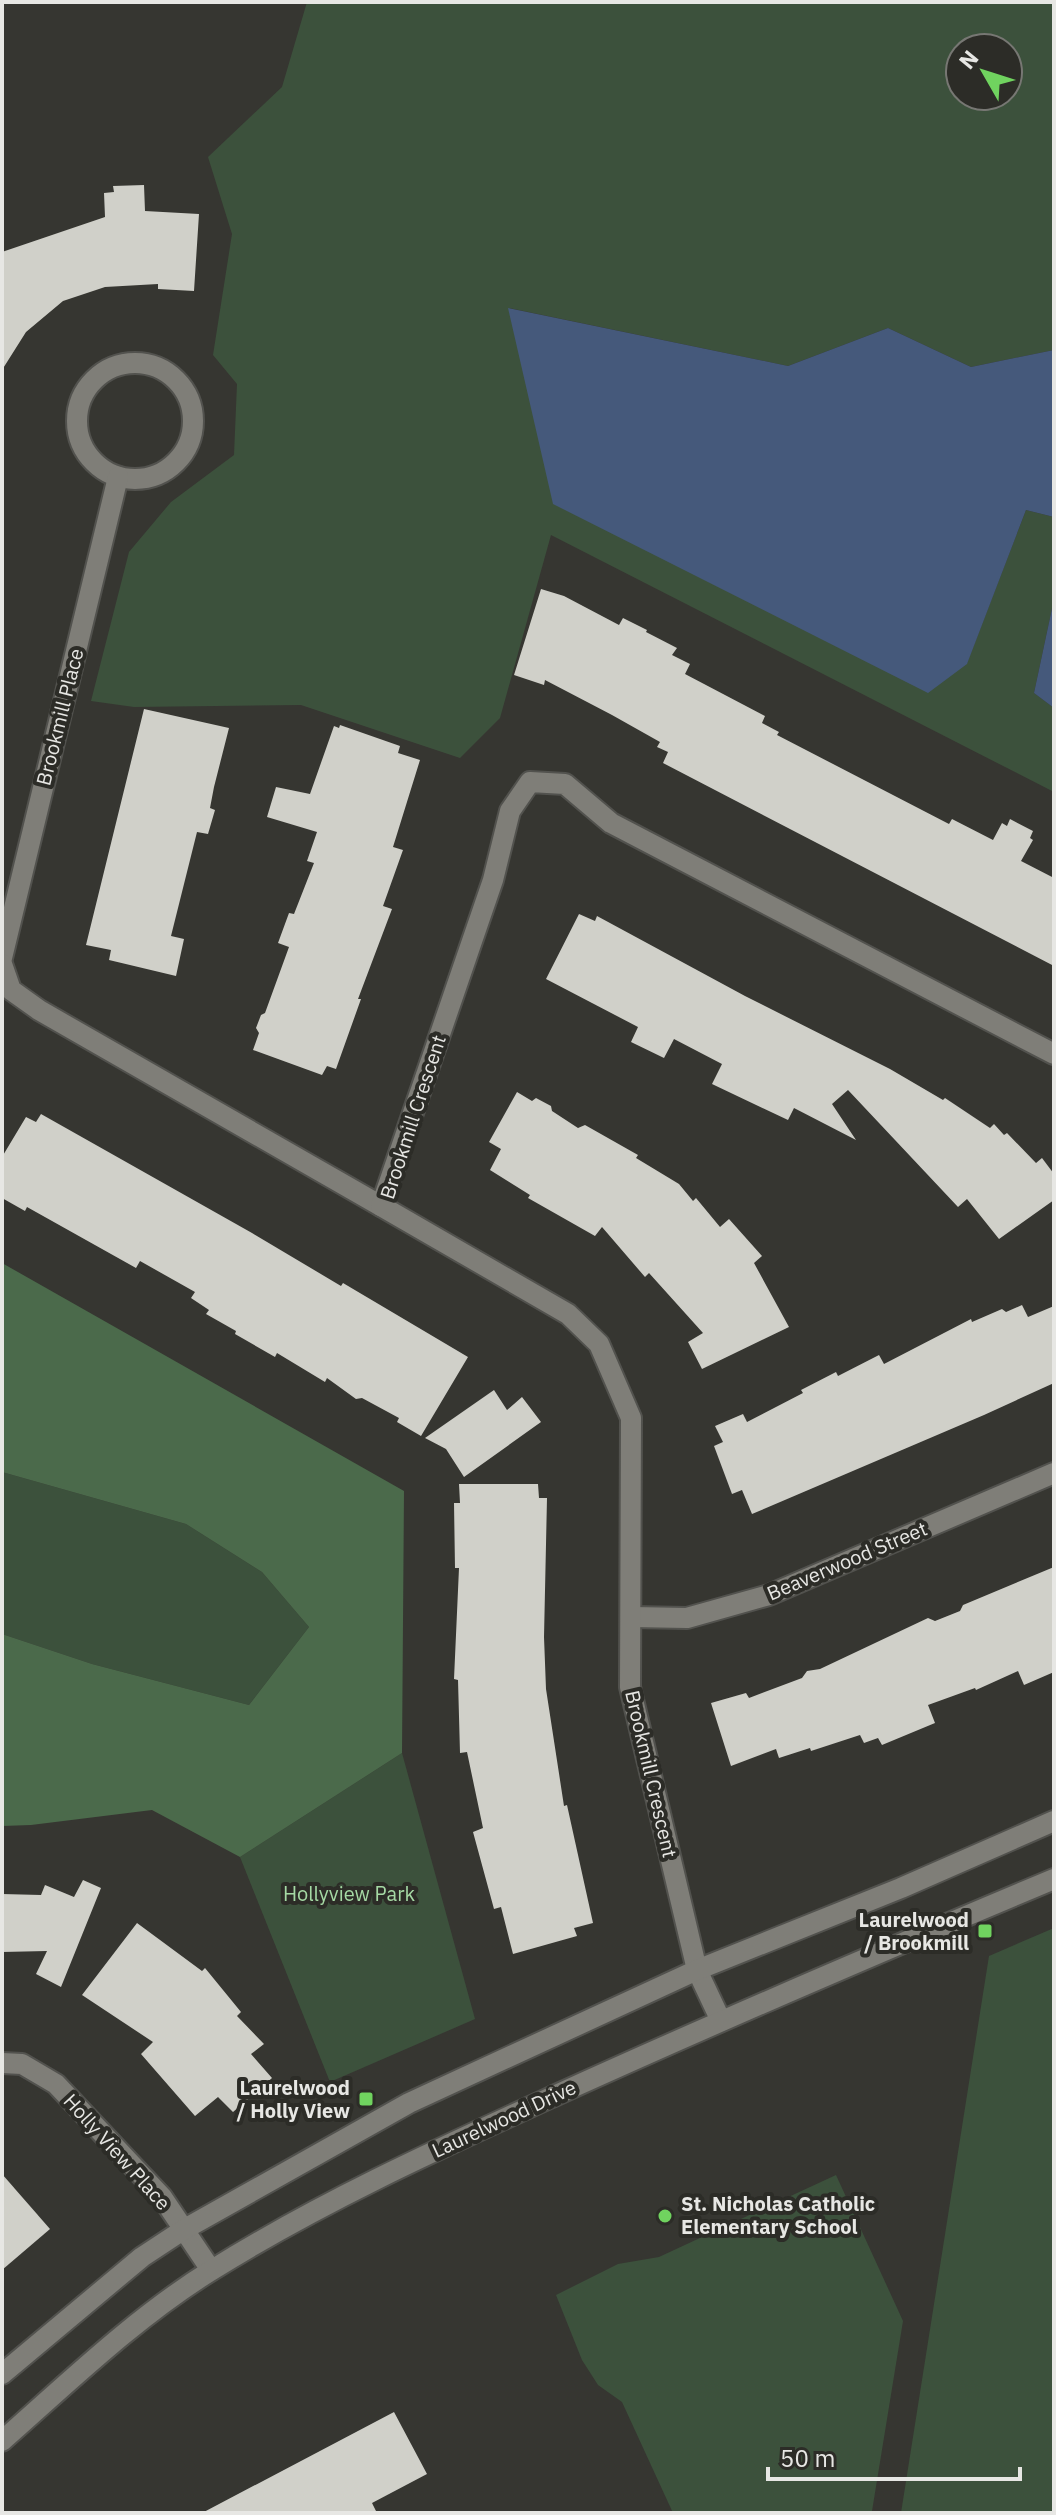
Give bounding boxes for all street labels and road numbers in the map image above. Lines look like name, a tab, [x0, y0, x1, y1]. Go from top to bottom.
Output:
street label: Brookmill Place	[29, 646, 90, 788]
street label: Brookmill Crescent	[373, 1031, 452, 1202]
street label: Beaverwood Street	[763, 1515, 931, 1606]
street label: Brookmill Crescent	[619, 1688, 684, 1860]
street label: Laurelwood Drive	[427, 2073, 580, 2164]
street label: Holly View Place	[58, 2088, 177, 2216]

